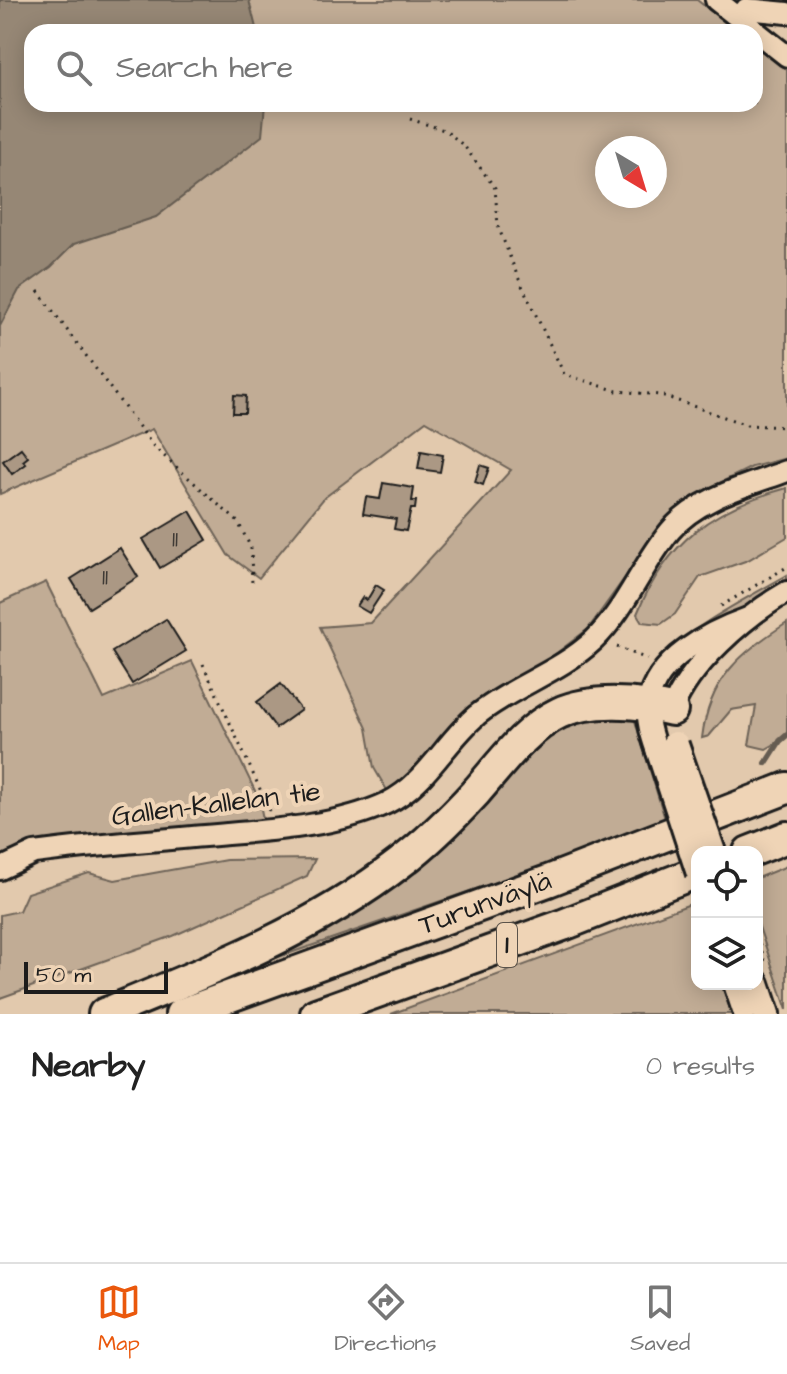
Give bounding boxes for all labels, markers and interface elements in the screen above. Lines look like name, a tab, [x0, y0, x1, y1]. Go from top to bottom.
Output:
search box	[24, 24, 763, 112]
icon: search	[52, 46, 96, 90]
text: Search here	[116, 47, 293, 89]
north arrow	[595, 136, 667, 208]
house number: 11	[172, 523, 178, 557]
house number: 11	[102, 561, 108, 595]
street label: Gallen-Kallelan tie	[109, 772, 323, 836]
map controls	[691, 846, 763, 990]
button: locate	[691, 846, 763, 918]
street label: Turunväylä	[413, 861, 557, 947]
button: layers	[691, 918, 763, 990]
road number: 1	[497, 923, 517, 967]
scale bar	[24, 958, 168, 994]
text: 50 m	[36, 960, 91, 991]
text: Nearby	[32, 1042, 146, 1090]
text: 0 results	[646, 1048, 755, 1084]
tab: Map	[97, 1280, 141, 1359]
tab: Directions	[334, 1280, 437, 1359]
tab: Saved	[630, 1280, 690, 1359]

